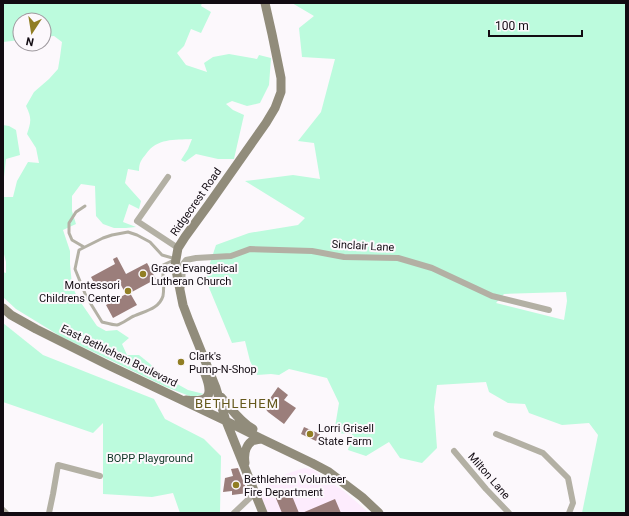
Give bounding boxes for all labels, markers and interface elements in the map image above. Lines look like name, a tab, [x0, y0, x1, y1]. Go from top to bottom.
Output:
north arrow	[12, 12, 52, 52]
scale bar	[489, 12, 582, 38]
text: 100 m	[495, 19, 529, 33]
text: N	[25, 34, 35, 48]
street label: Ridgecrest Road	[168, 165, 224, 239]
street label: Sinclair Lane	[331, 238, 395, 254]
place label: Grace Evangelical Lutheran Church	[151, 262, 238, 288]
marker: Grace Evangelical Lutheran Church	[138, 269, 148, 279]
place label: Montessori Childrens Center	[39, 279, 120, 305]
marker: Montessori Childrens Center	[123, 286, 133, 296]
street label: East Bethlehem Boulevard	[59, 322, 179, 390]
place label: Clark's Pump-N-Shop	[189, 350, 257, 376]
marker: Clark's Pump-N-Shop	[176, 357, 186, 367]
district label: BETHLEHEM	[195, 396, 279, 411]
place label: Lorri Grisell State Farm	[318, 422, 374, 448]
marker: Lorri Grisell State Farm	[305, 429, 315, 439]
street label: Milton Lane	[465, 450, 513, 502]
park label: BOPP Playground	[107, 452, 193, 465]
place label: Bethlehem Volunteer Fire Department	[244, 473, 346, 499]
marker: Bethlehem Volunteer Fire Department	[231, 480, 241, 490]

